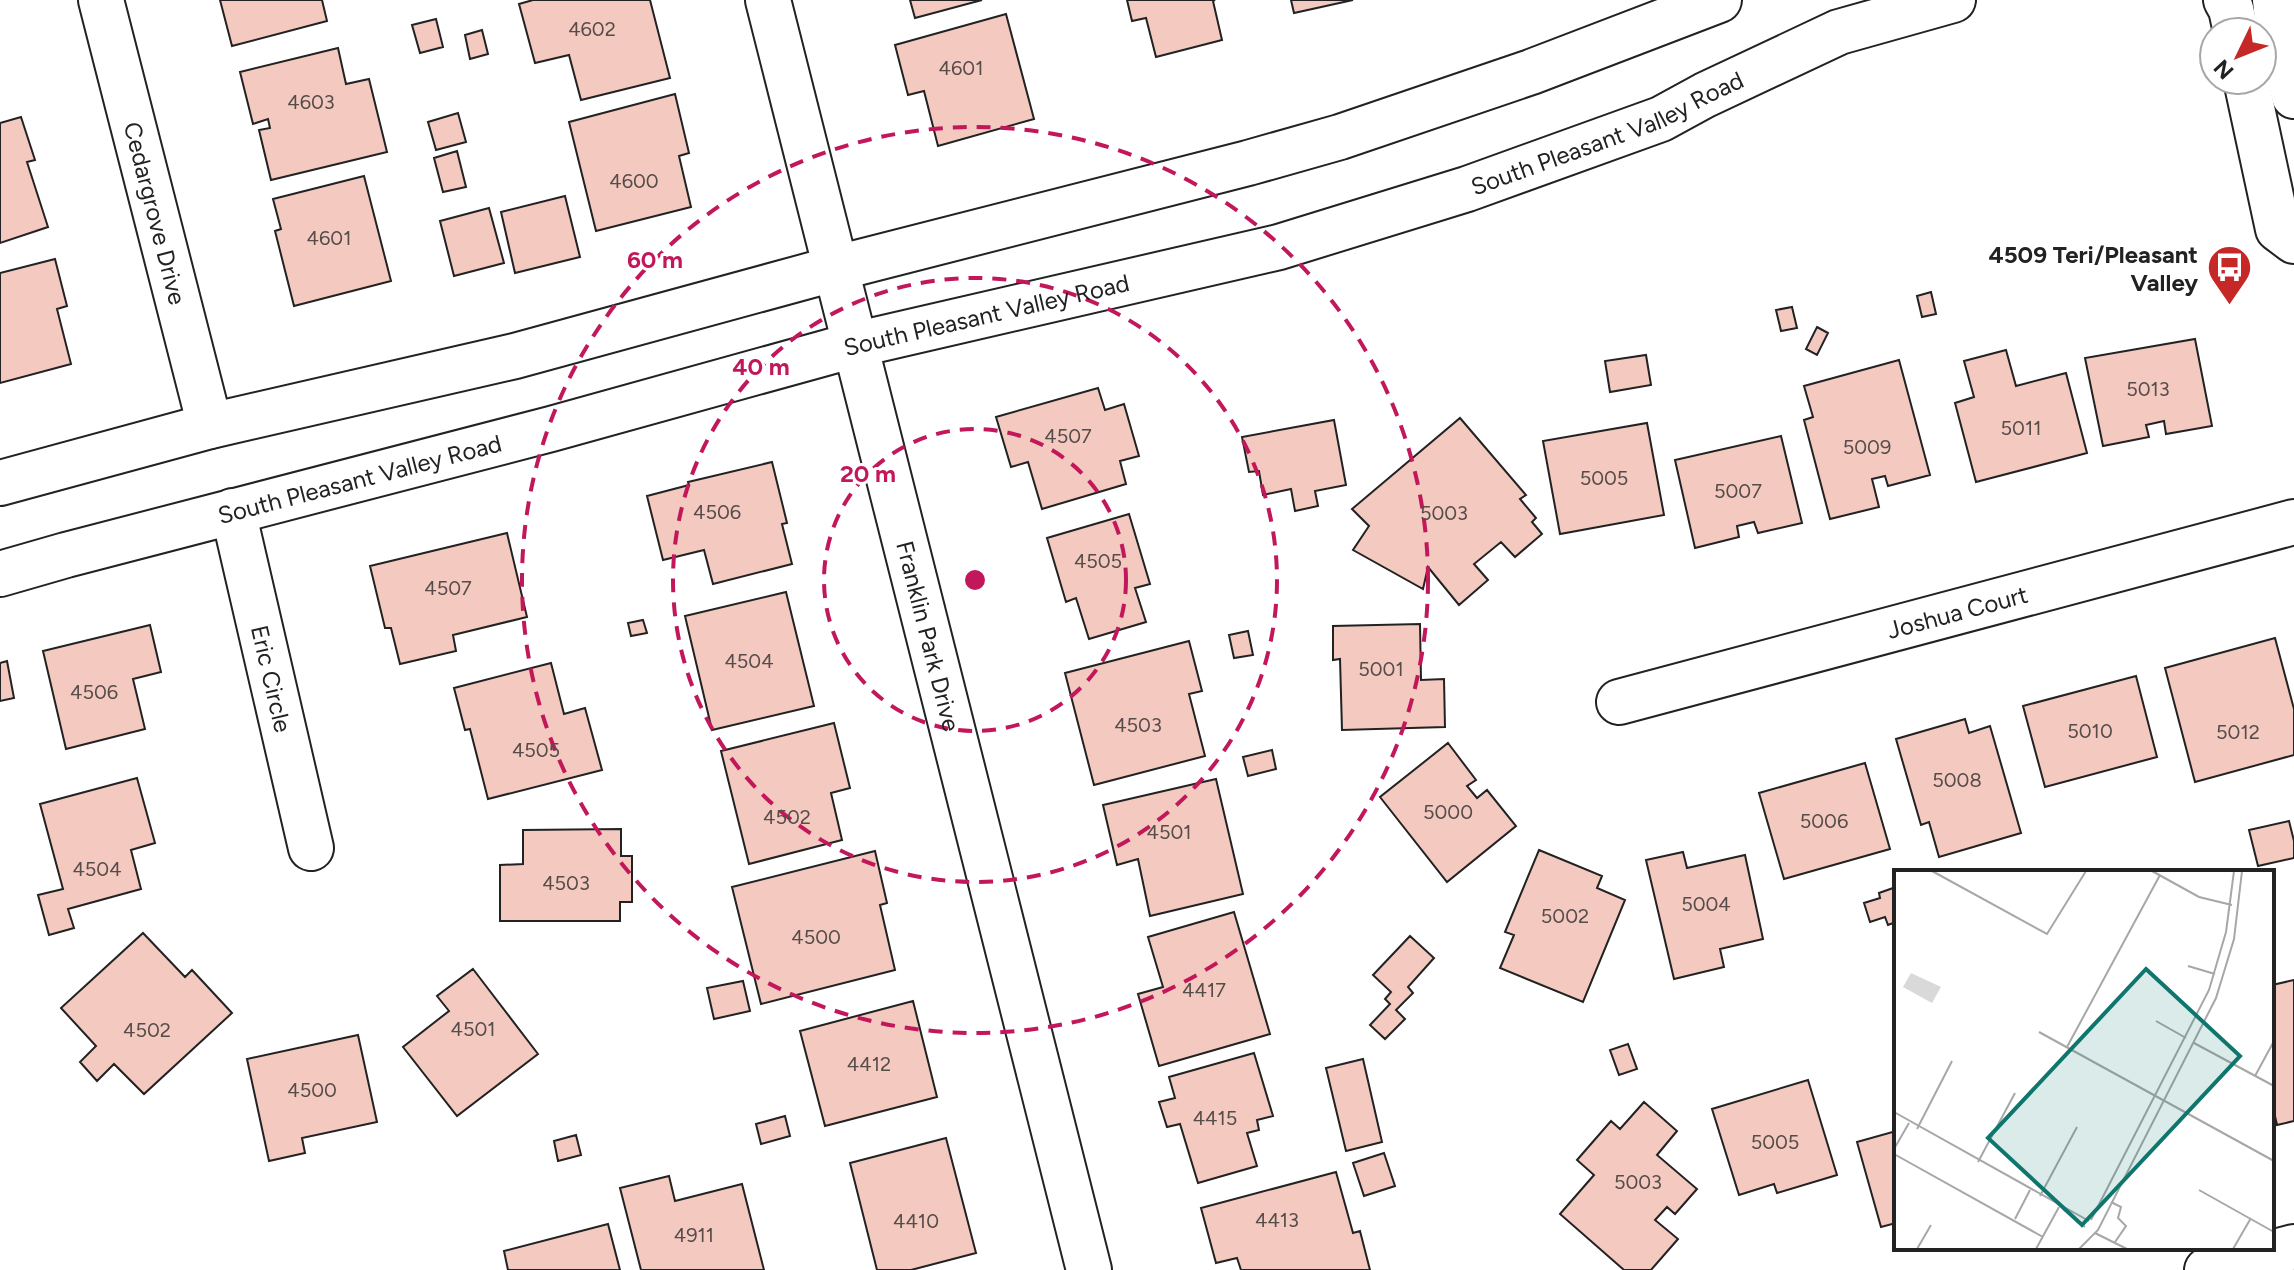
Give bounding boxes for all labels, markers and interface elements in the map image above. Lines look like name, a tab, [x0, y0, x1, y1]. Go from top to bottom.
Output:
north arrow	[2198, 16, 2278, 96]
house number: 4602	[568, 17, 616, 41]
text: N	[2208, 54, 2239, 85]
house number: 4601	[939, 56, 983, 80]
street label: South Pleasant Valley Road	[1467, 65, 1748, 201]
house number: 4603	[287, 90, 335, 114]
street label: Cedargrove Drive	[118, 119, 193, 308]
house number: 4600	[609, 169, 659, 193]
house number: 4601	[307, 226, 351, 250]
place label: 4509 Teri/Pleasant Valley	[1988, 240, 2198, 297]
bus stop icon: 4509 Teri/Pleasant Valley	[2205, 244, 2253, 307]
text: 60 m	[627, 245, 683, 274]
street label: South Pleasant Valley Road	[840, 268, 1132, 362]
text: 40 m	[732, 352, 790, 381]
house number: 5013	[2126, 377, 2170, 401]
house number: 5011	[2001, 416, 2041, 440]
house number: 4507	[1044, 424, 1092, 448]
street label: South Pleasant Valley Road	[215, 428, 505, 529]
house number: 5009	[1843, 435, 1891, 459]
text: 20 m	[840, 459, 896, 488]
house number: 5005	[1580, 466, 1628, 490]
house number: 5007	[1714, 479, 1762, 503]
house number: 4506	[693, 500, 741, 524]
house number: 5003	[1420, 501, 1468, 525]
street label: Franklin Park Drive	[891, 538, 967, 734]
house number: 4505	[1074, 549, 1122, 573]
centre of rings	[961, 566, 989, 594]
house number: 4507	[424, 576, 472, 600]
street label: Joshua Court	[1884, 579, 2031, 644]
street label: Eric Circle	[245, 622, 298, 735]
house number: 4504	[724, 649, 774, 673]
house number: 5001	[1358, 657, 1404, 681]
house number: 4506	[70, 680, 118, 704]
house number: 4503	[1114, 713, 1162, 737]
house number: 5010	[2067, 719, 2113, 743]
house number: 5012	[2216, 720, 2260, 744]
house number: 4505	[512, 738, 560, 762]
house number: 5008	[1932, 768, 1982, 792]
house number: 5000	[1423, 800, 1473, 824]
house number: 4502	[763, 805, 811, 829]
house number: 5006	[1800, 809, 1848, 833]
house number: 4501	[1147, 820, 1192, 844]
house number: 4504	[72, 857, 122, 881]
inset map	[1894, 870, 2274, 1250]
house number: 4503	[542, 871, 590, 895]
house number: 5004	[1681, 892, 1731, 916]
house number: 5002	[1541, 904, 1589, 928]
house number: 4500	[791, 925, 841, 949]
house number: 4417	[1182, 978, 1226, 1002]
house number: 4501	[451, 1017, 496, 1041]
house number: 4502	[123, 1018, 171, 1042]
house number: 4412	[847, 1052, 891, 1076]
house number: 4500	[287, 1078, 337, 1102]
house number: 4415	[1193, 1106, 1237, 1130]
house number: 5005	[1751, 1130, 1799, 1154]
house number: 5003	[1614, 1170, 1662, 1194]
house number: 4413	[1255, 1208, 1299, 1232]
house number: 4410	[893, 1209, 939, 1233]
house number: 4911	[674, 1223, 714, 1247]

